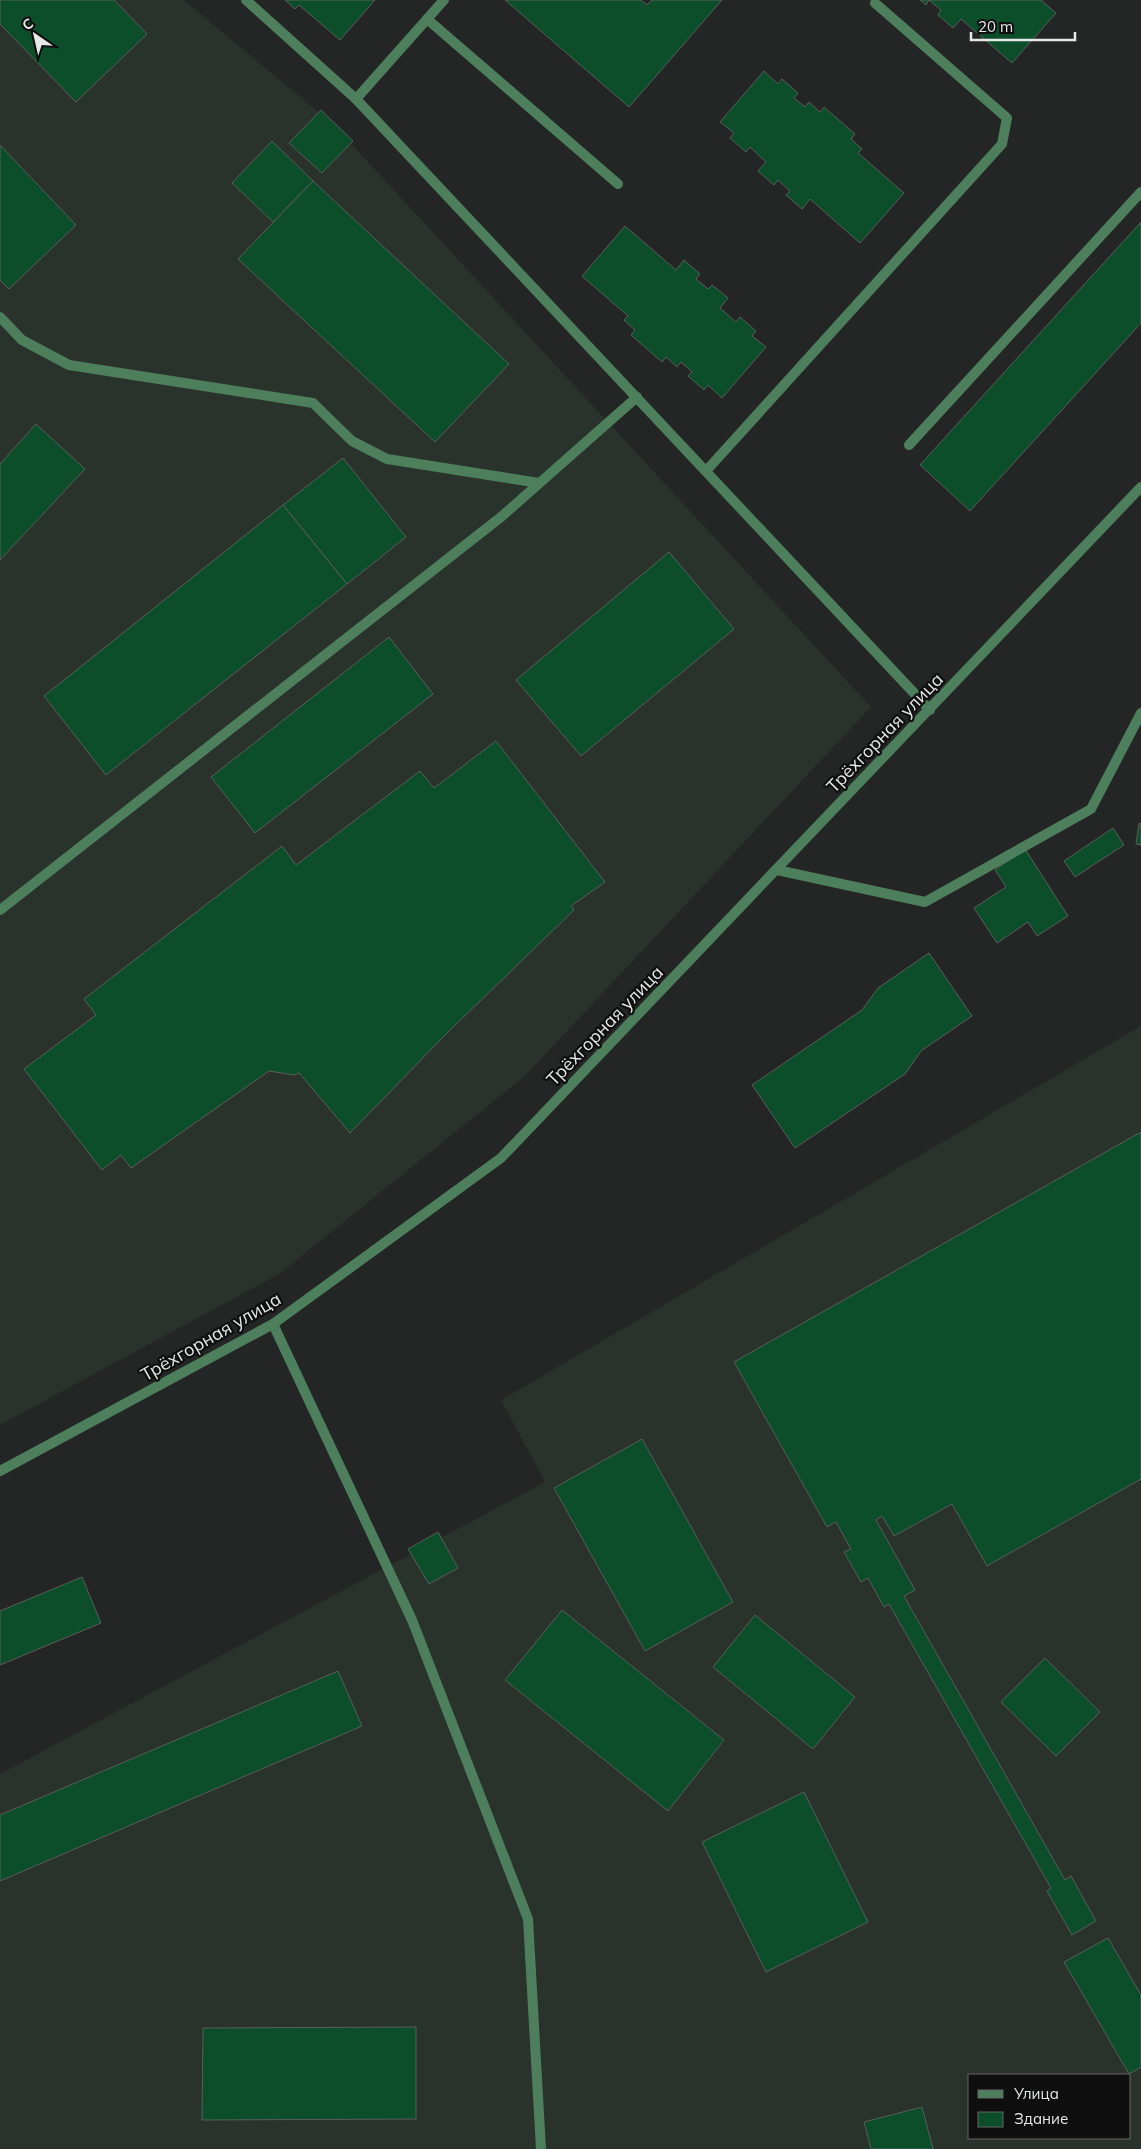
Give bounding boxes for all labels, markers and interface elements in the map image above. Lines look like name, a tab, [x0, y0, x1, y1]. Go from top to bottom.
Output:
north arrow	[10, 10, 60, 60]
scale bar	[971, 10, 1075, 42]
text: С	[19, 14, 37, 34]
text: 20 m	[978, 17, 1013, 36]
street label: Трёхгорная улица	[821, 668, 948, 798]
street label: Трёхгорная улица	[541, 961, 668, 1091]
street label: Трёхгорная улица	[136, 1287, 285, 1386]
legend	[968, 2074, 1131, 2139]
text: Улица	[1013, 2084, 1059, 2103]
text: Здание	[1014, 2109, 1068, 2128]

